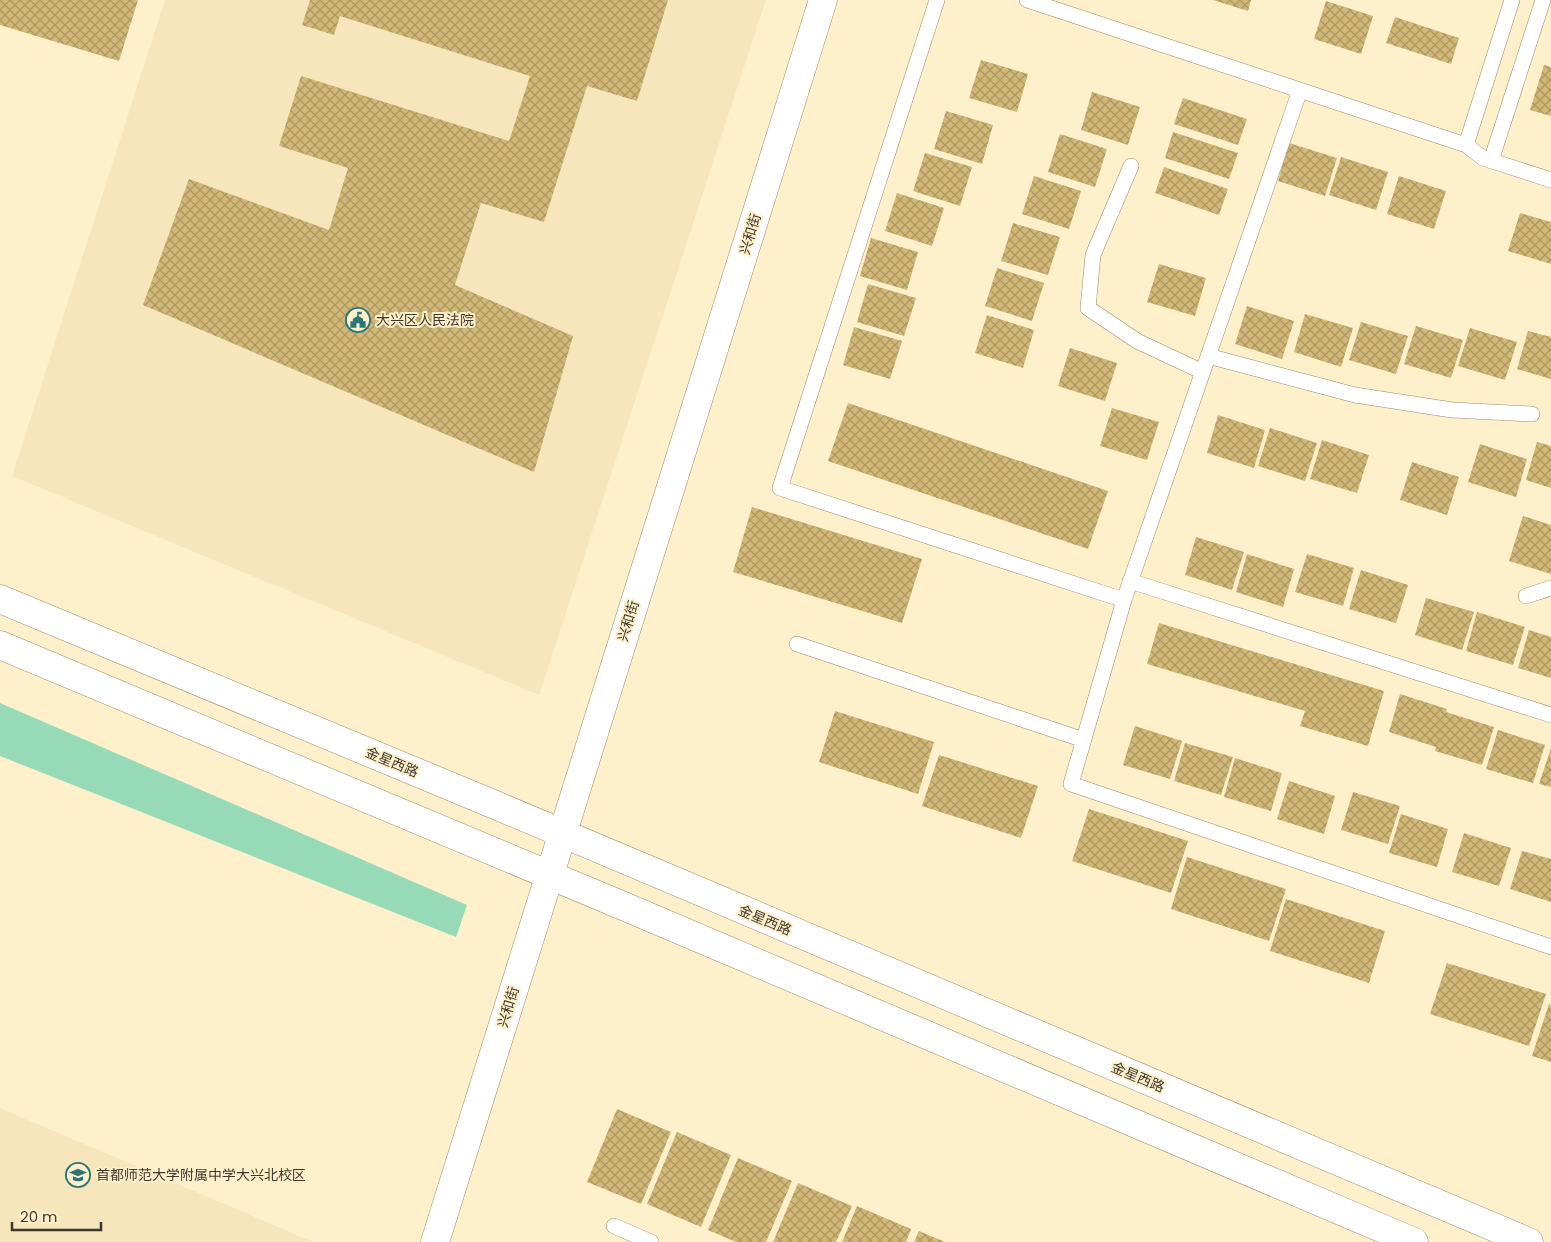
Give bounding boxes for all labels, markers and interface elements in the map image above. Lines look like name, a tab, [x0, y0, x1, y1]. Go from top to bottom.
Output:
street label: 兴和街	[734, 211, 766, 257]
public building icon: 大兴区人民法院	[345, 307, 371, 333]
place label: 大兴区人民法院	[376, 310, 474, 330]
street label: 兴和街	[612, 598, 644, 644]
street label: 金星西路	[362, 742, 422, 782]
street label: 金星西路	[735, 900, 795, 940]
street label: 兴和街	[492, 984, 524, 1030]
street label: 金星西路	[1108, 1057, 1168, 1097]
school or university icon: 首都师范大学附属中学大兴北校区	[65, 1162, 91, 1188]
place label: 首都师范大学附属中学大兴北校区	[96, 1165, 306, 1185]
scale bar	[12, 1200, 101, 1232]
text: 20 m	[20, 1206, 58, 1227]

